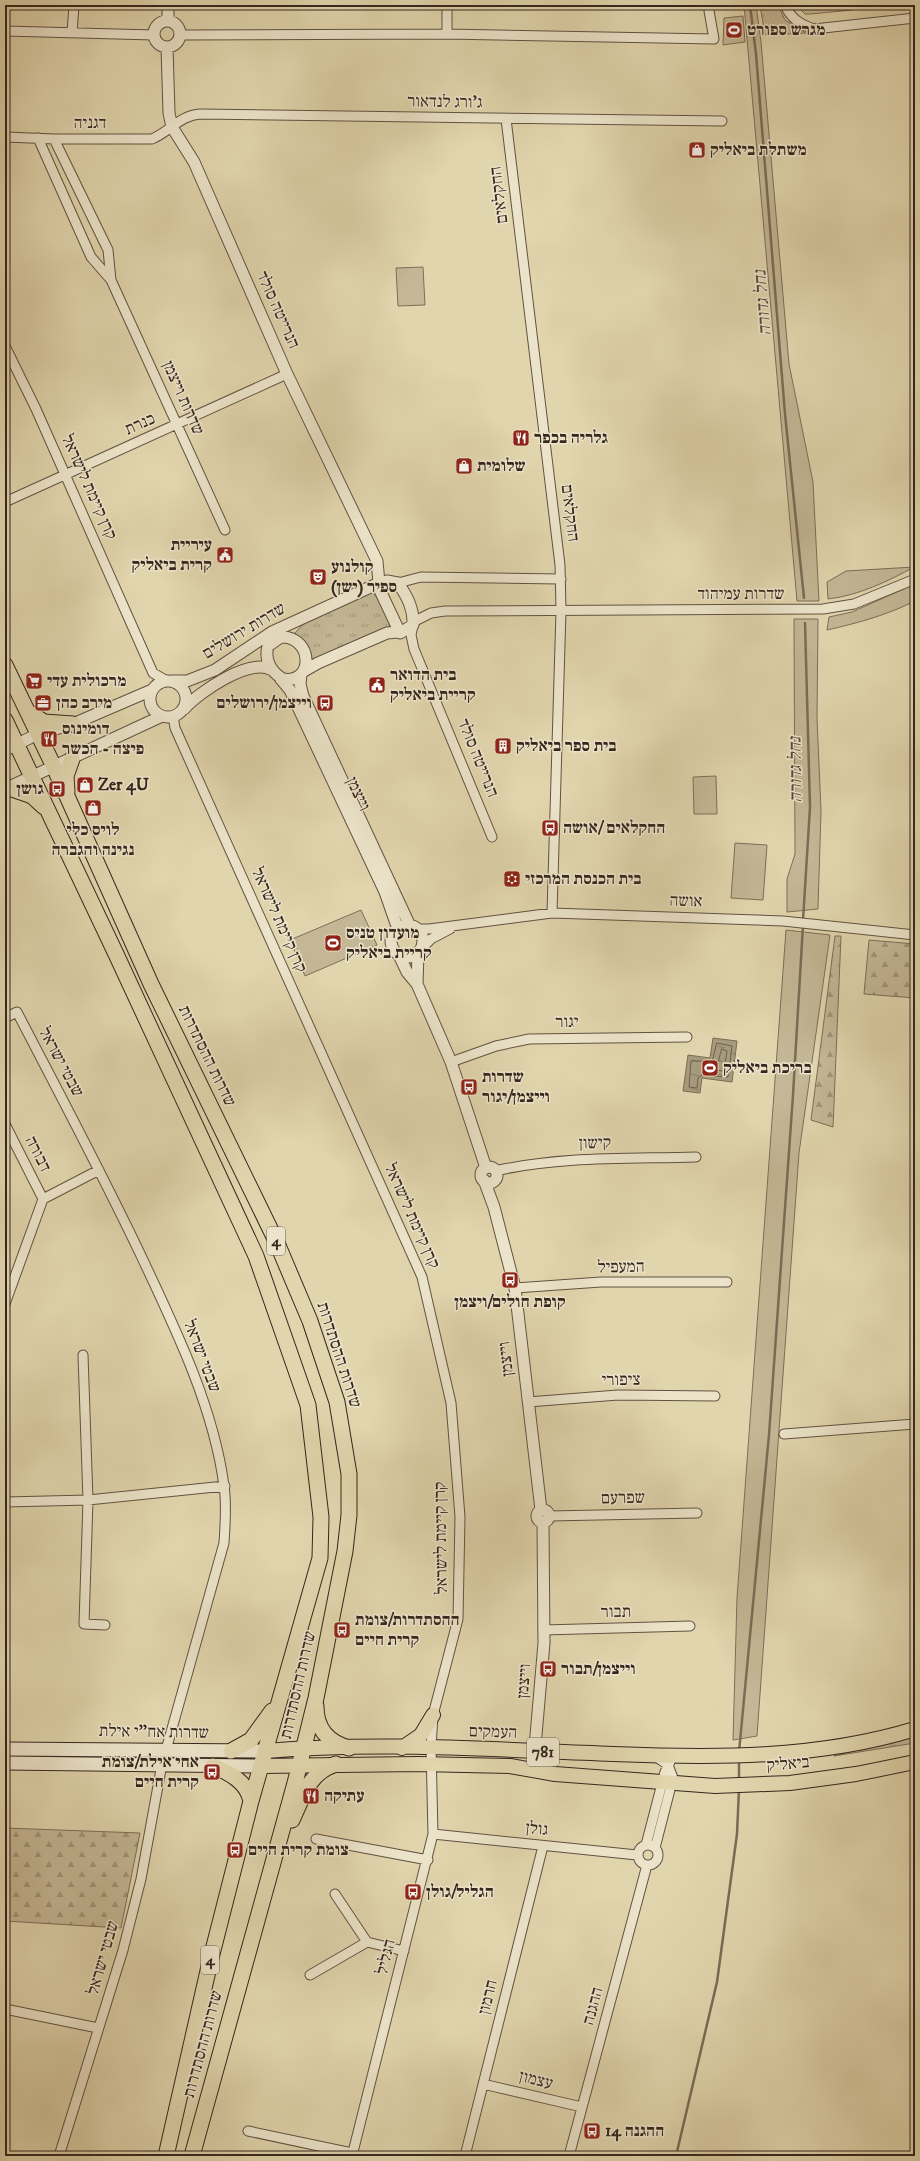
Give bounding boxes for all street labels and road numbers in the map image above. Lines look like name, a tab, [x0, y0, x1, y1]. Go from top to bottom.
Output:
street label: ג'ורג לנדאור	[407, 90, 483, 114]
street label: דגניה	[74, 112, 106, 134]
street label: החקלאים	[485, 165, 513, 225]
street label: הנרייטה סולד	[251, 268, 305, 352]
street label: שדרות וייצמן	[157, 357, 209, 439]
street label: כנרת	[121, 408, 159, 440]
street label: קרן קיימת לישראל	[56, 431, 122, 543]
street label: החקלאים	[556, 483, 584, 543]
street label: שדרות עמיהוד	[697, 583, 785, 605]
street label: שדרות ירושלים	[198, 598, 290, 664]
street label: הנרייטה סולד	[452, 716, 504, 800]
street label: וייצמן	[341, 773, 375, 815]
street label: קרן קיימת לישראל	[246, 864, 312, 976]
street label: אושה	[669, 889, 703, 913]
street label: שדרות ההסתדרות	[173, 1002, 241, 1110]
street label: יגור	[555, 1011, 579, 1033]
street label: שבטי ישראל	[33, 1023, 89, 1101]
street label: דבורה	[20, 1132, 56, 1176]
street label: קישון	[579, 1132, 611, 1154]
street label: קרן קיימת לישראל	[379, 1160, 445, 1272]
road number: 4	[267, 1227, 285, 1255]
street label: המעפיל	[597, 1256, 645, 1278]
street label: שדרות ההסתדרות	[312, 1299, 366, 1411]
street label: שבטי ישראל	[178, 1316, 226, 1396]
street label: וייצמן	[493, 1340, 519, 1378]
street label: ציפורי	[601, 1369, 641, 1391]
street label: קרן קיימת לישראל	[429, 1481, 453, 1595]
street label: שפרעם	[601, 1487, 645, 1509]
street label: תבור	[601, 1601, 631, 1623]
street label: שדרות ההסתדרות	[275, 1629, 321, 1741]
street label: וייצמן	[512, 1663, 536, 1699]
street label: שדרות אח"י אילת	[99, 1720, 209, 1744]
street label: העמקים	[468, 1720, 518, 1744]
road number: 781	[527, 1738, 559, 1766]
street label: ביאליק	[765, 1751, 811, 1777]
street label: גולן	[525, 1817, 550, 1841]
street label: שבטי ישראל	[82, 1918, 124, 1998]
street label: הגליל	[371, 1937, 401, 1977]
road number: 4	[201, 1946, 219, 1974]
street label: חרמון	[473, 1977, 503, 2017]
street label: ההגנה	[577, 1985, 609, 2027]
street label: שדרות ההסתדרות	[178, 1988, 228, 2100]
street label: עצמון	[517, 2065, 555, 2095]

